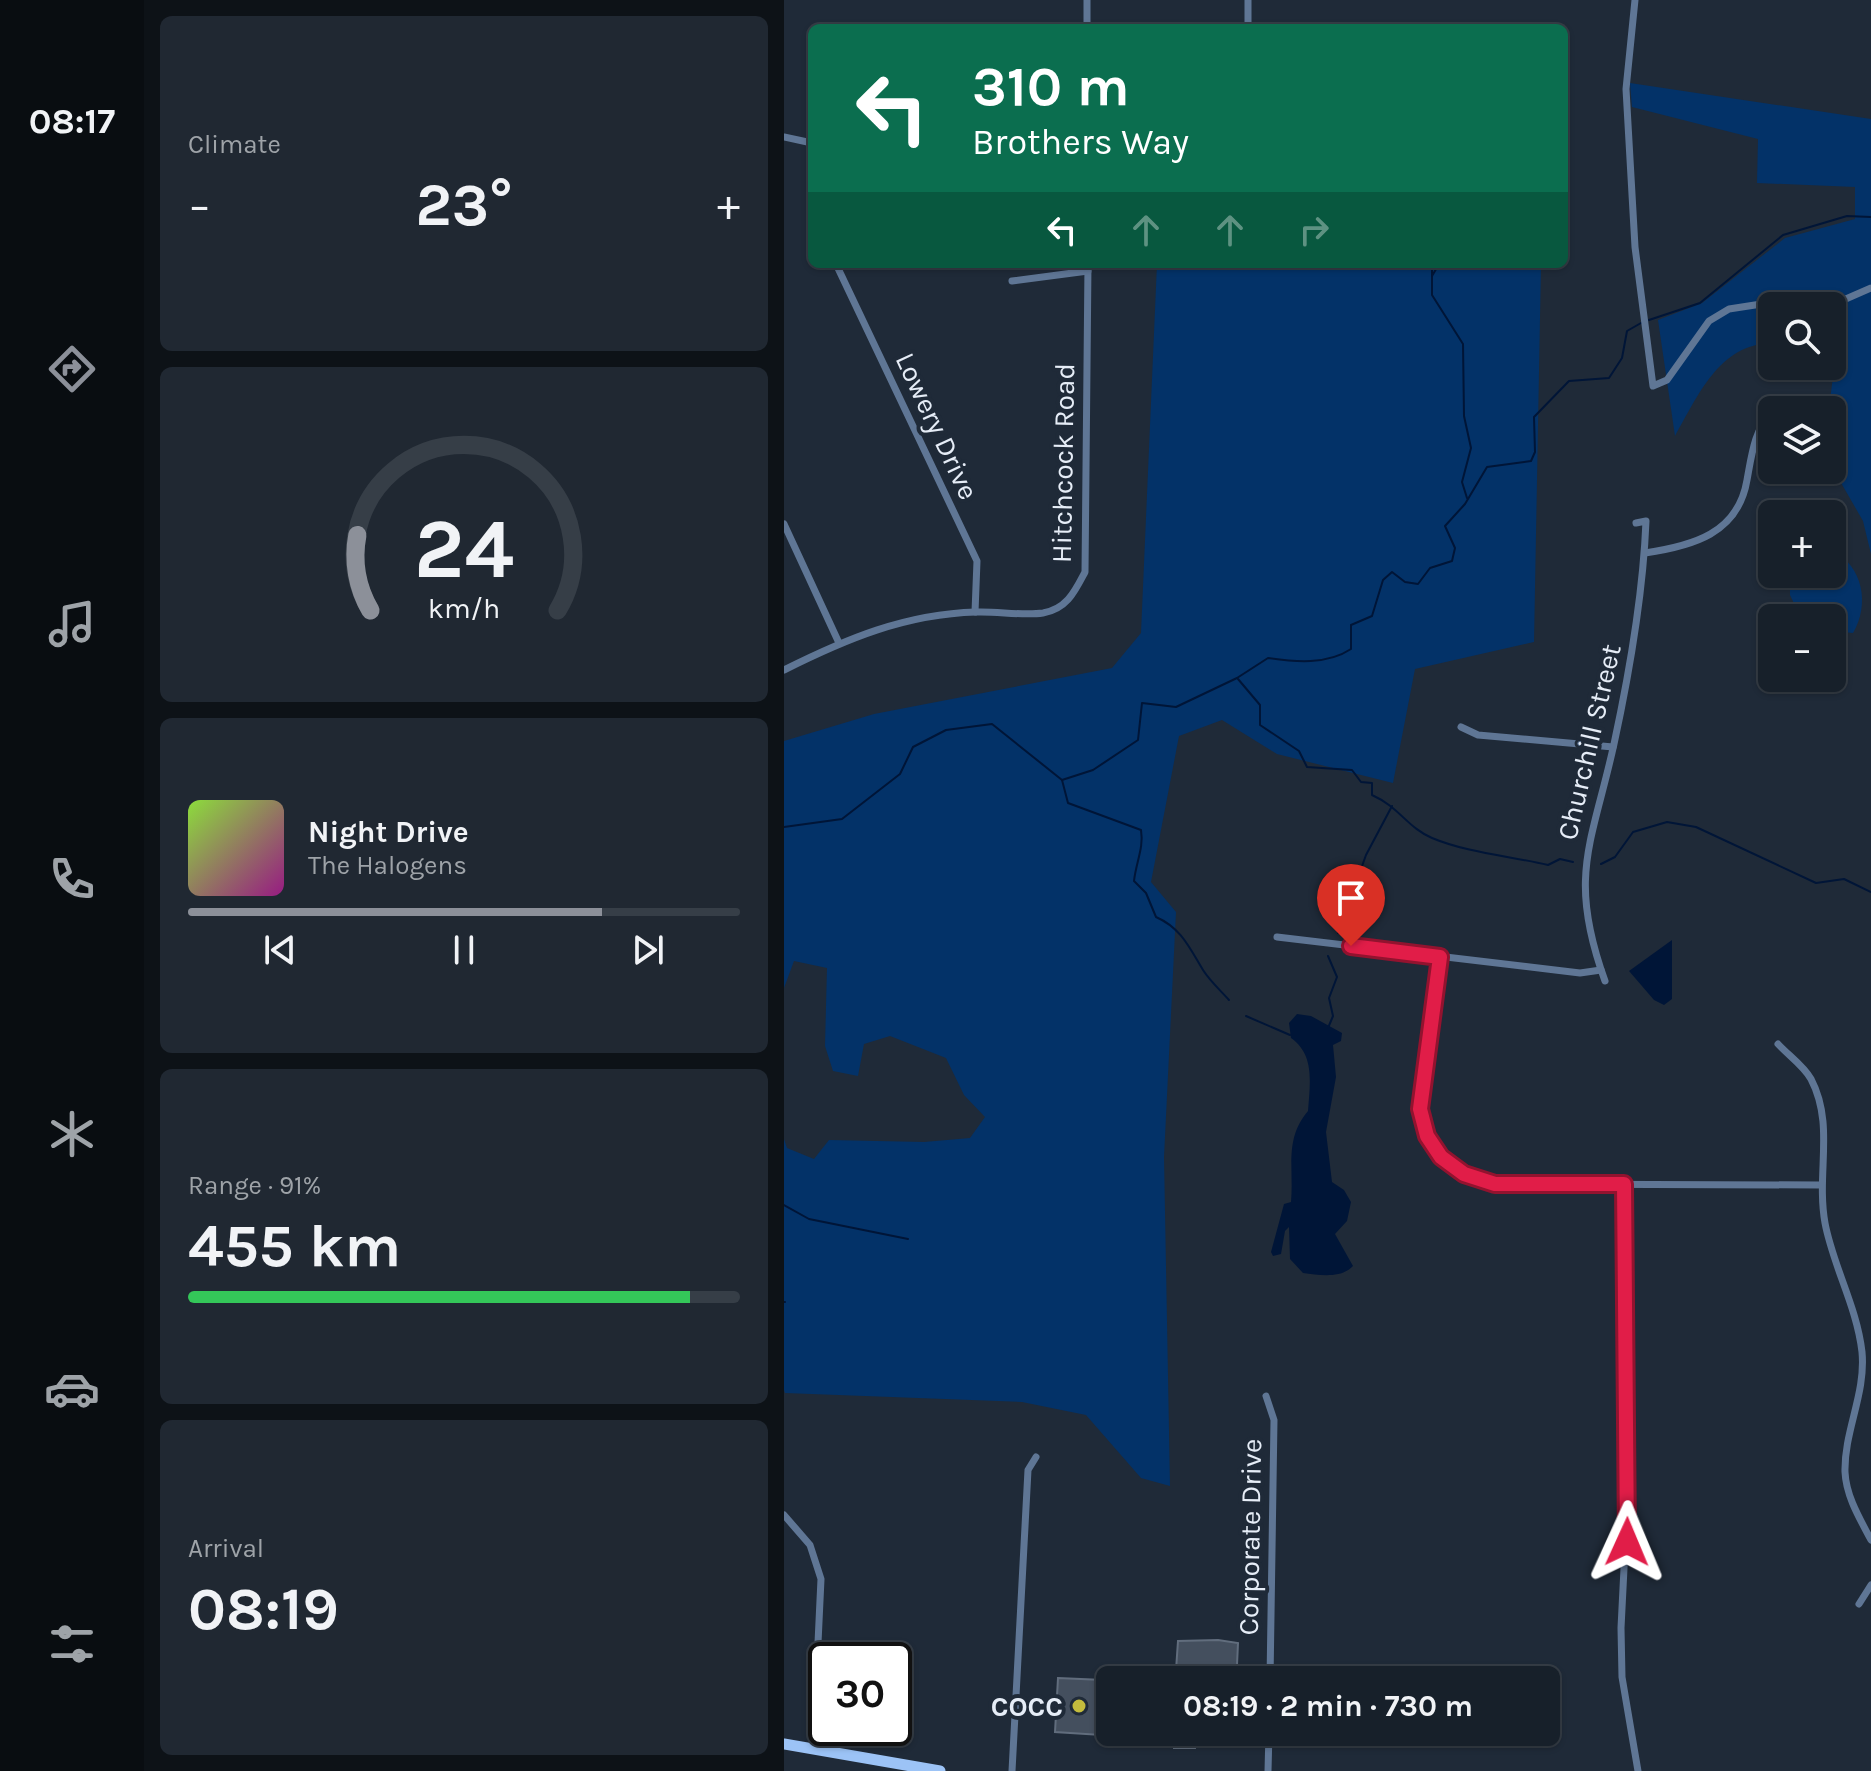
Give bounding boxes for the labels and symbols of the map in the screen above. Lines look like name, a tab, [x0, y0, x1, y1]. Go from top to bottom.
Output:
street label: Lowery Drive	[889, 347, 985, 505]
street label: Hitchcock Road	[1045, 363, 1081, 563]
street label: Churchill Street	[1550, 641, 1628, 843]
pin	[1317, 864, 1385, 946]
street label: Corporate Drive	[1232, 1438, 1268, 1636]
position arrow	[1585, 1500, 1669, 1584]
speed limit sign: 30	[808, 1642, 912, 1746]
place label: COCC	[991, 1690, 1063, 1723]
marker: COCC	[1070, 1697, 1088, 1715]

